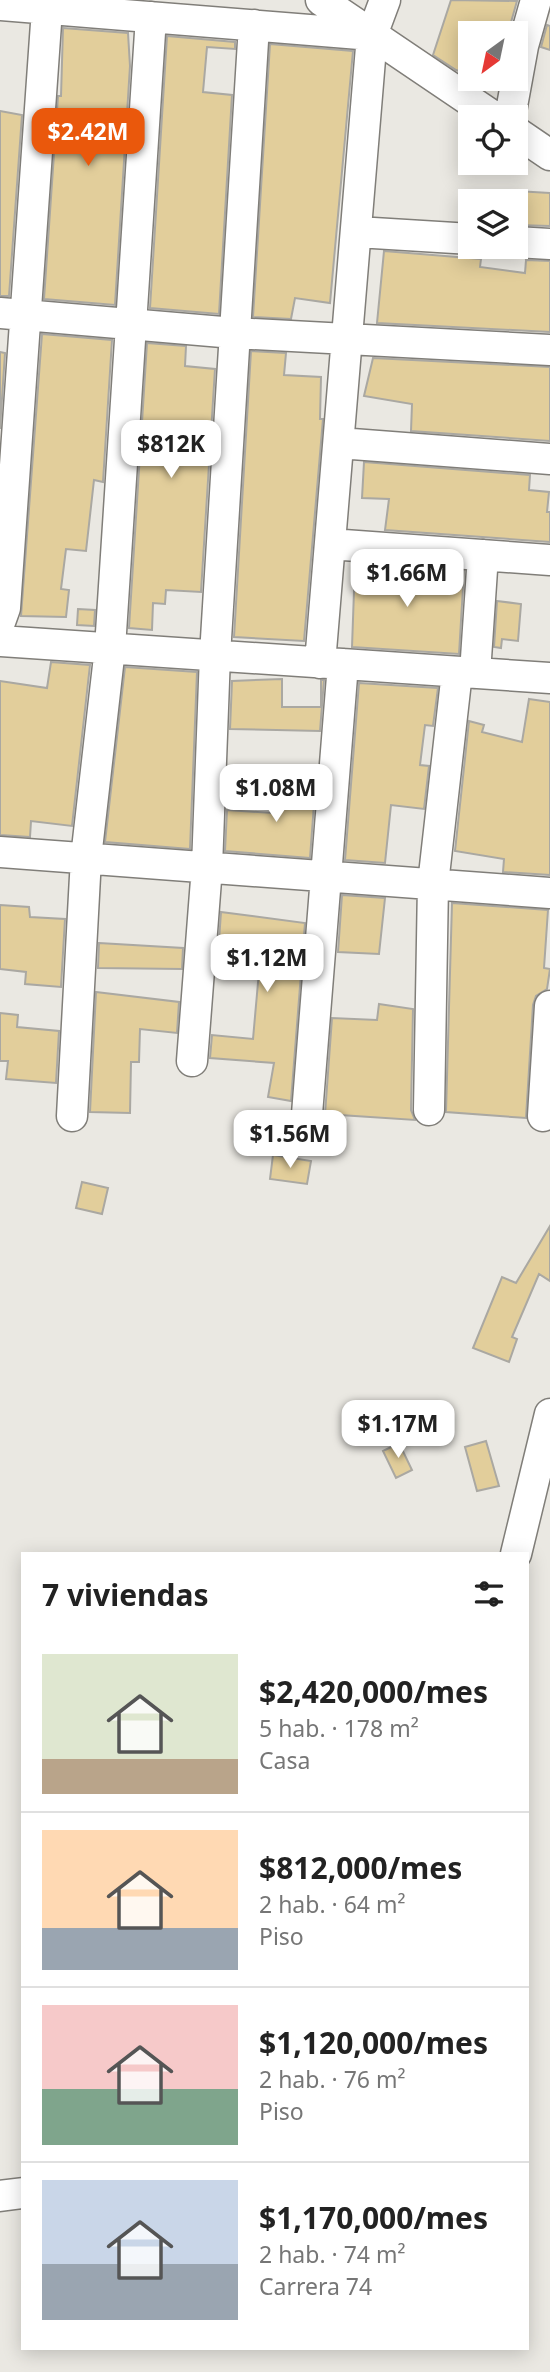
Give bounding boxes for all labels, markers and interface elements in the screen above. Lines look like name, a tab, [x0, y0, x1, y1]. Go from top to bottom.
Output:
north arrow	[458, 21, 528, 91]
map controls	[458, 21, 528, 259]
button: locate	[458, 105, 528, 175]
pin: $2.42M	[31, 108, 145, 168]
text: $2.42M	[48, 115, 128, 147]
button: layers	[458, 189, 528, 259]
pin: $812K	[122, 420, 220, 480]
text: $812K	[137, 427, 205, 459]
pin: $1.66M	[350, 550, 464, 609]
text: $1.66M	[367, 556, 447, 588]
pin: $1.08M	[219, 764, 333, 824]
text: $1.08M	[236, 771, 316, 803]
pin: $1.12M	[210, 934, 324, 994]
text: $1.12M	[227, 941, 307, 973]
pin: $1.56M	[233, 1110, 347, 1170]
text: $1.56M	[250, 1117, 330, 1149]
pin: $1.17M	[341, 1400, 455, 1460]
text: $1.17M	[358, 1407, 438, 1439]
text: 7 viviendas	[42, 1574, 209, 1615]
icon: filters	[470, 1575, 508, 1613]
text: $2,420,000/mes	[259, 1671, 488, 1712]
icon: home	[98, 1682, 182, 1766]
text: 5 hab. · 178 m²	[259, 1712, 419, 1744]
text: Casa	[259, 1744, 310, 1776]
text: $812,000/mes	[259, 1847, 462, 1888]
icon: home	[98, 1858, 182, 1942]
text: 2 hab. · 64 m²	[259, 1888, 406, 1920]
text: Piso	[259, 1920, 304, 1952]
text: $1,120,000/mes	[259, 2022, 488, 2063]
icon: home	[98, 2033, 182, 2117]
text: 2 hab. · 76 m²	[259, 2063, 406, 2095]
text: Piso	[259, 2095, 304, 2127]
text: $1,170,000/mes	[259, 2197, 488, 2238]
icon: home	[98, 2208, 182, 2292]
text: 2 hab. · 74 m²	[259, 2238, 406, 2270]
text: Carrera 74	[259, 2270, 372, 2302]

